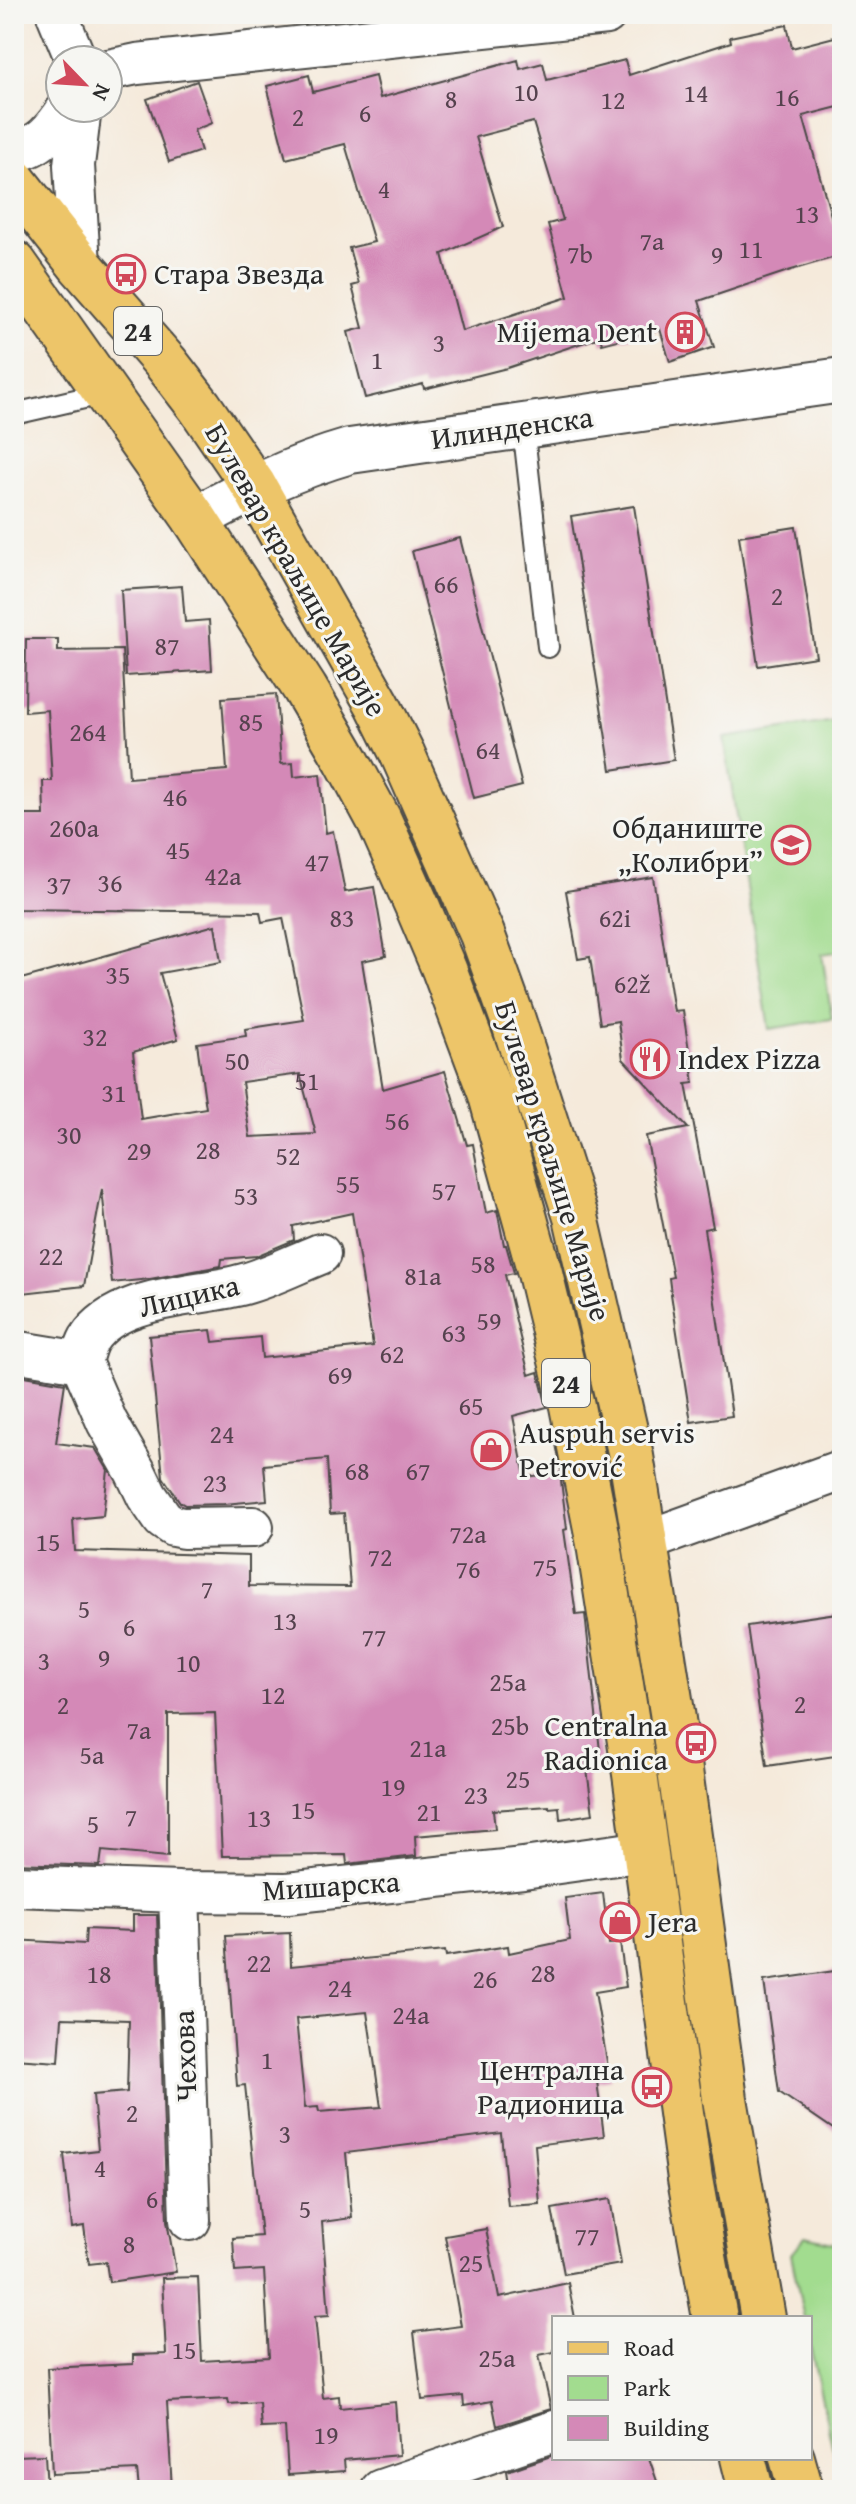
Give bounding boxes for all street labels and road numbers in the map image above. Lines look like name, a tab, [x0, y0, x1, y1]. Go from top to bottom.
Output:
road number: 24	[114, 307, 162, 355]
street label: Илинденска	[428, 394, 596, 460]
street label: Булевар краљице Марије	[195, 415, 399, 724]
street label: Булевар краљице Марије	[484, 995, 624, 1326]
street label: Лицика	[134, 1262, 244, 1328]
road number: 24	[542, 1359, 590, 1407]
street label: Мишарска	[261, 1858, 402, 1912]
street label: Чехова	[160, 2009, 208, 2103]

